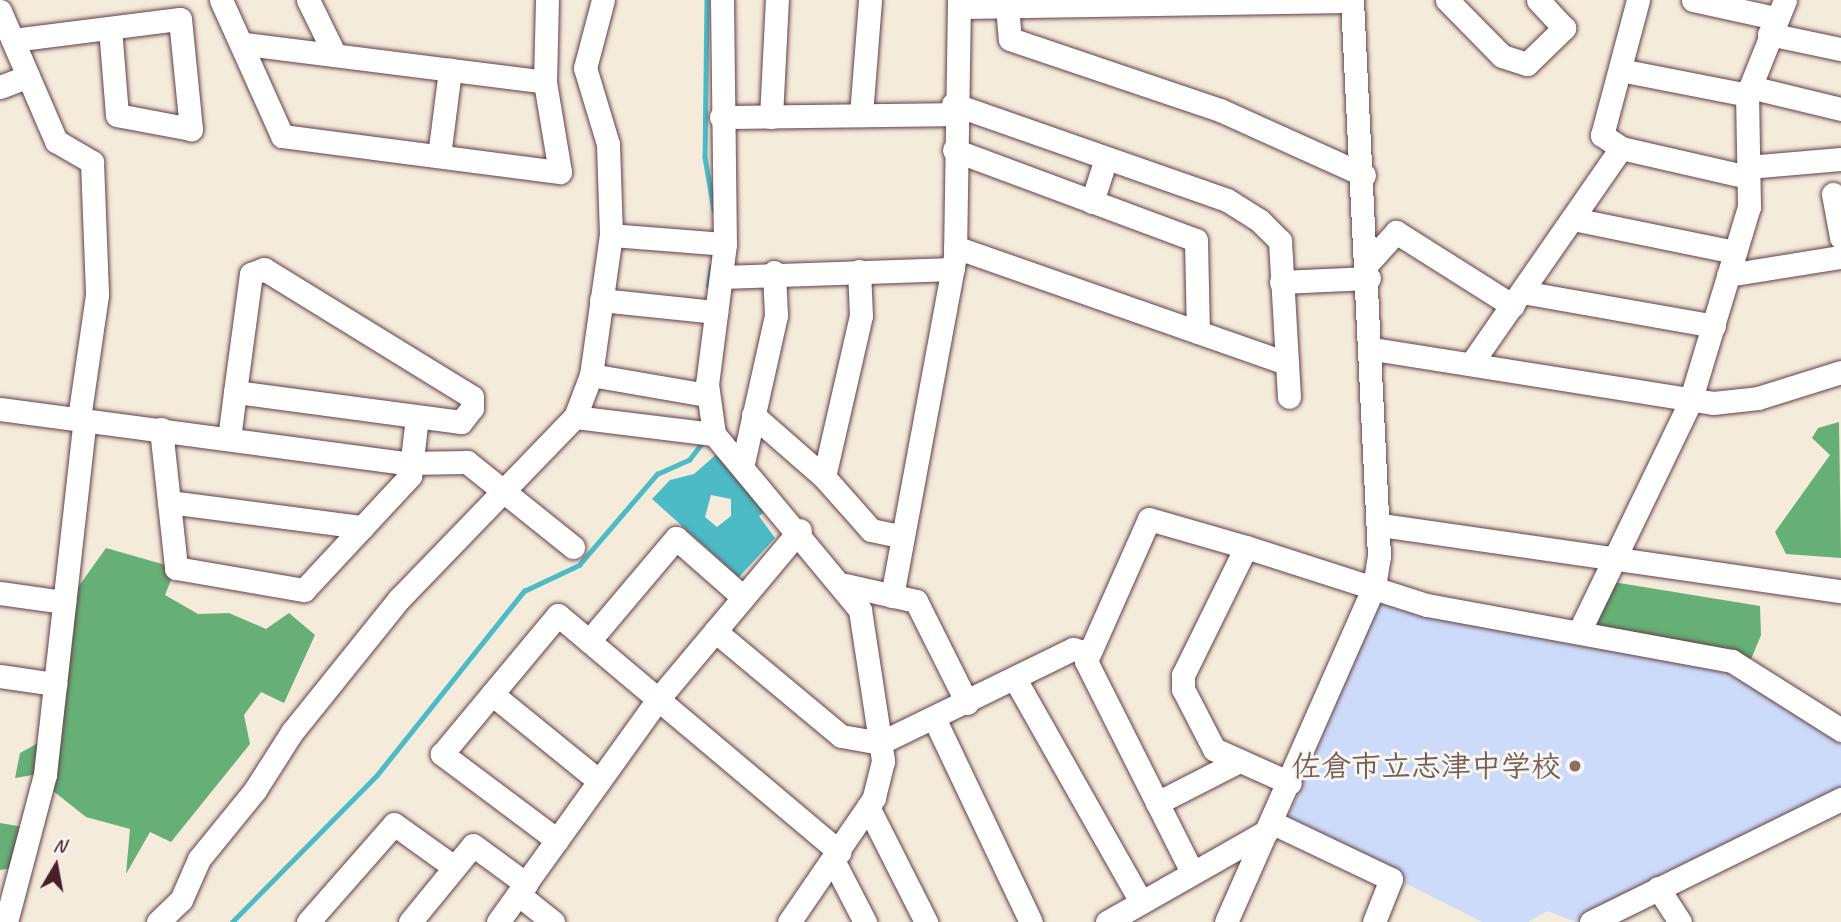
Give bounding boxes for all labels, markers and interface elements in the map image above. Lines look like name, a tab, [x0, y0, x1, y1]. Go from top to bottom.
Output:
place label: 佐倉市立志津中学校	[1291, 748, 1561, 784]
marker: 佐倉市立志津中学校	[1567, 758, 1583, 774]
north arrow	[21, 831, 91, 901]
text: N	[52, 832, 68, 858]

